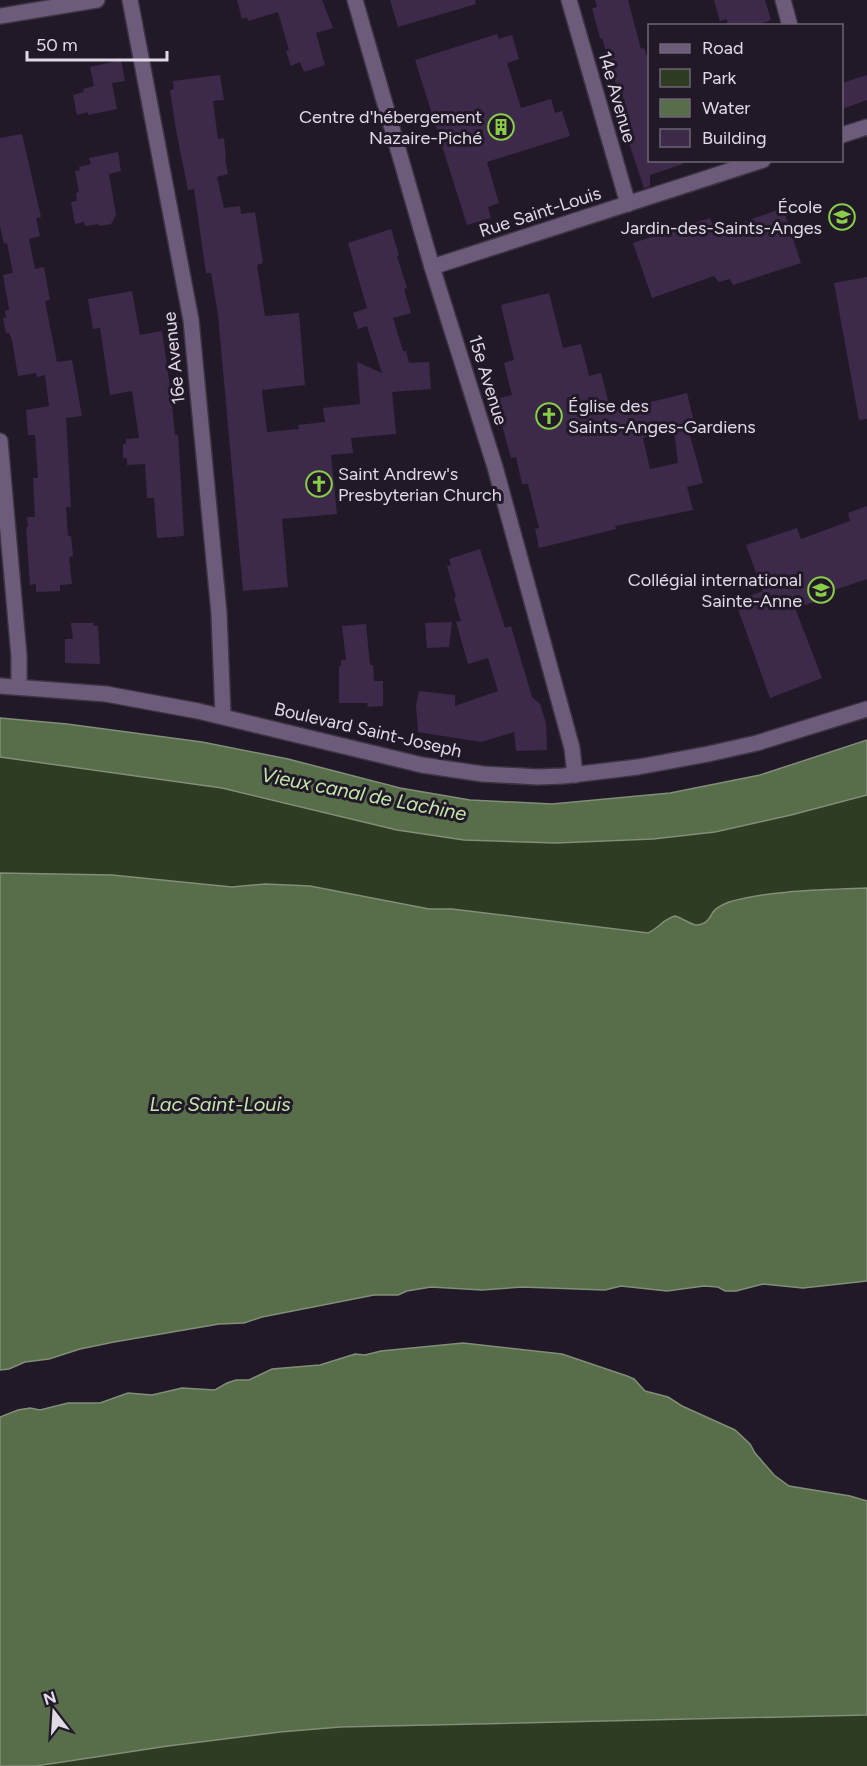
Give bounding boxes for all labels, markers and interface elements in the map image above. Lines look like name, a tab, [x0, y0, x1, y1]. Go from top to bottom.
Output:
scale bar	[27, 24, 166, 62]
legend	[648, 24, 843, 162]
text: 50 m	[36, 34, 78, 56]
text: Road	[702, 37, 743, 59]
street label: 14e Avenue	[594, 49, 641, 145]
text: Park	[702, 67, 737, 89]
text: Water	[702, 97, 750, 119]
place label: Centre d'hébergement Nazaire-Piché	[299, 106, 482, 149]
building icon: Centre d'hébergement Nazaire-Piché	[486, 112, 516, 142]
text: Building	[702, 127, 767, 149]
street label: Rue Saint-Louis	[476, 182, 604, 242]
place label: École Jardin-des-Saints-Anges	[621, 196, 822, 239]
school or university icon: École Jardin-des-Saints-Anges	[827, 202, 857, 232]
street label: 16e Avenue	[158, 311, 190, 405]
street label: 15e Avenue	[464, 332, 512, 428]
place label: Église des Saints-Anges-Gardiens	[568, 395, 756, 438]
church icon: Église des Saints-Anges-Gardiens	[534, 401, 564, 431]
place label: Saint Andrew's Presbyterian Church	[338, 463, 502, 506]
church icon: Saint Andrew's Presbyterian Church	[304, 469, 334, 499]
place label: Collégial international Sainte-Anne	[628, 569, 802, 612]
school or university icon: Collégial international Sainte-Anne	[806, 575, 836, 605]
street label: Boulevard Saint-Joseph	[272, 698, 464, 762]
water label: Vieux canal de Lachine	[259, 762, 469, 826]
water label: Lac Saint-Louis	[149, 1092, 291, 1116]
north arrow	[24, 1682, 84, 1742]
text: N	[41, 1687, 58, 1709]

